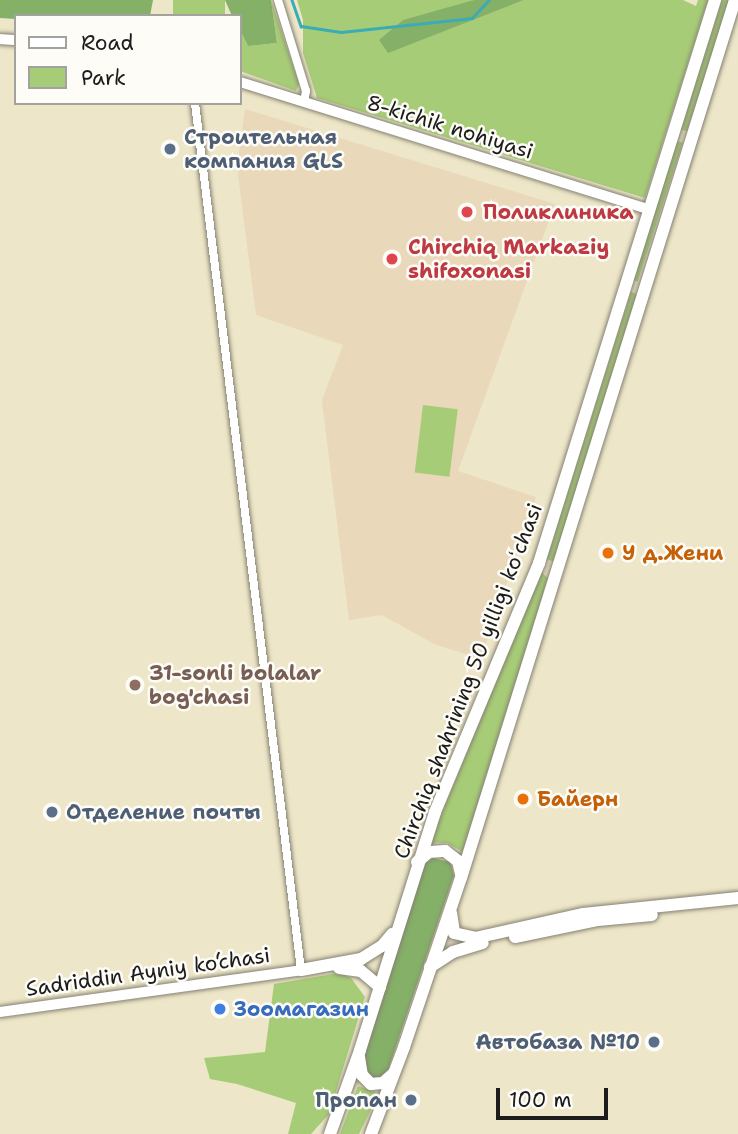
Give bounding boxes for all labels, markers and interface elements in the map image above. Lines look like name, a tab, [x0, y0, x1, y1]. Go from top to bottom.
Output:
legend	[14, 14, 242, 105]
text: Road	[81, 29, 134, 57]
text: Park	[81, 64, 126, 92]
street label: 8-kichik nohiyasi	[364, 90, 536, 164]
place label: Строительная компания GLS	[184, 124, 343, 174]
marker: Строительная компания GLS	[162, 141, 178, 157]
place label: Поликлиника	[483, 199, 634, 225]
marker: Поликлиника	[457, 202, 477, 222]
place label: Chirchiq Markaziy shifoxonasi	[408, 234, 609, 284]
marker: Chirchiq Markaziy shifoxonasi	[382, 249, 402, 269]
street label: Chirchiq shahrining 50 yilligi koʻchasi	[388, 500, 548, 862]
place label: У д.Жени	[622, 540, 723, 566]
marker: У д.Жени	[600, 545, 616, 561]
place label: 31-sonli bolalar bog'chasi	[149, 660, 321, 710]
marker: 31-sonli bolalar bog'chasi	[127, 677, 143, 693]
place label: Байерн	[537, 786, 618, 812]
marker: Байерн	[515, 791, 531, 807]
place label: Отделение почты	[66, 799, 261, 825]
marker: Отделение почты	[44, 804, 60, 820]
street label: Sadriddin Ayniy ko‘chasi	[24, 942, 272, 1002]
place label: Зоомагазин	[234, 996, 369, 1022]
marker: Зоомагазин	[212, 1001, 228, 1017]
place label: Автобаза №10	[475, 1029, 640, 1055]
marker: Автобаза №10	[646, 1034, 662, 1050]
scale bar	[500, 1074, 612, 1118]
text: 100 m	[509, 1086, 572, 1114]
place label: Пропан	[315, 1087, 397, 1113]
marker: Пропан	[403, 1092, 419, 1108]

